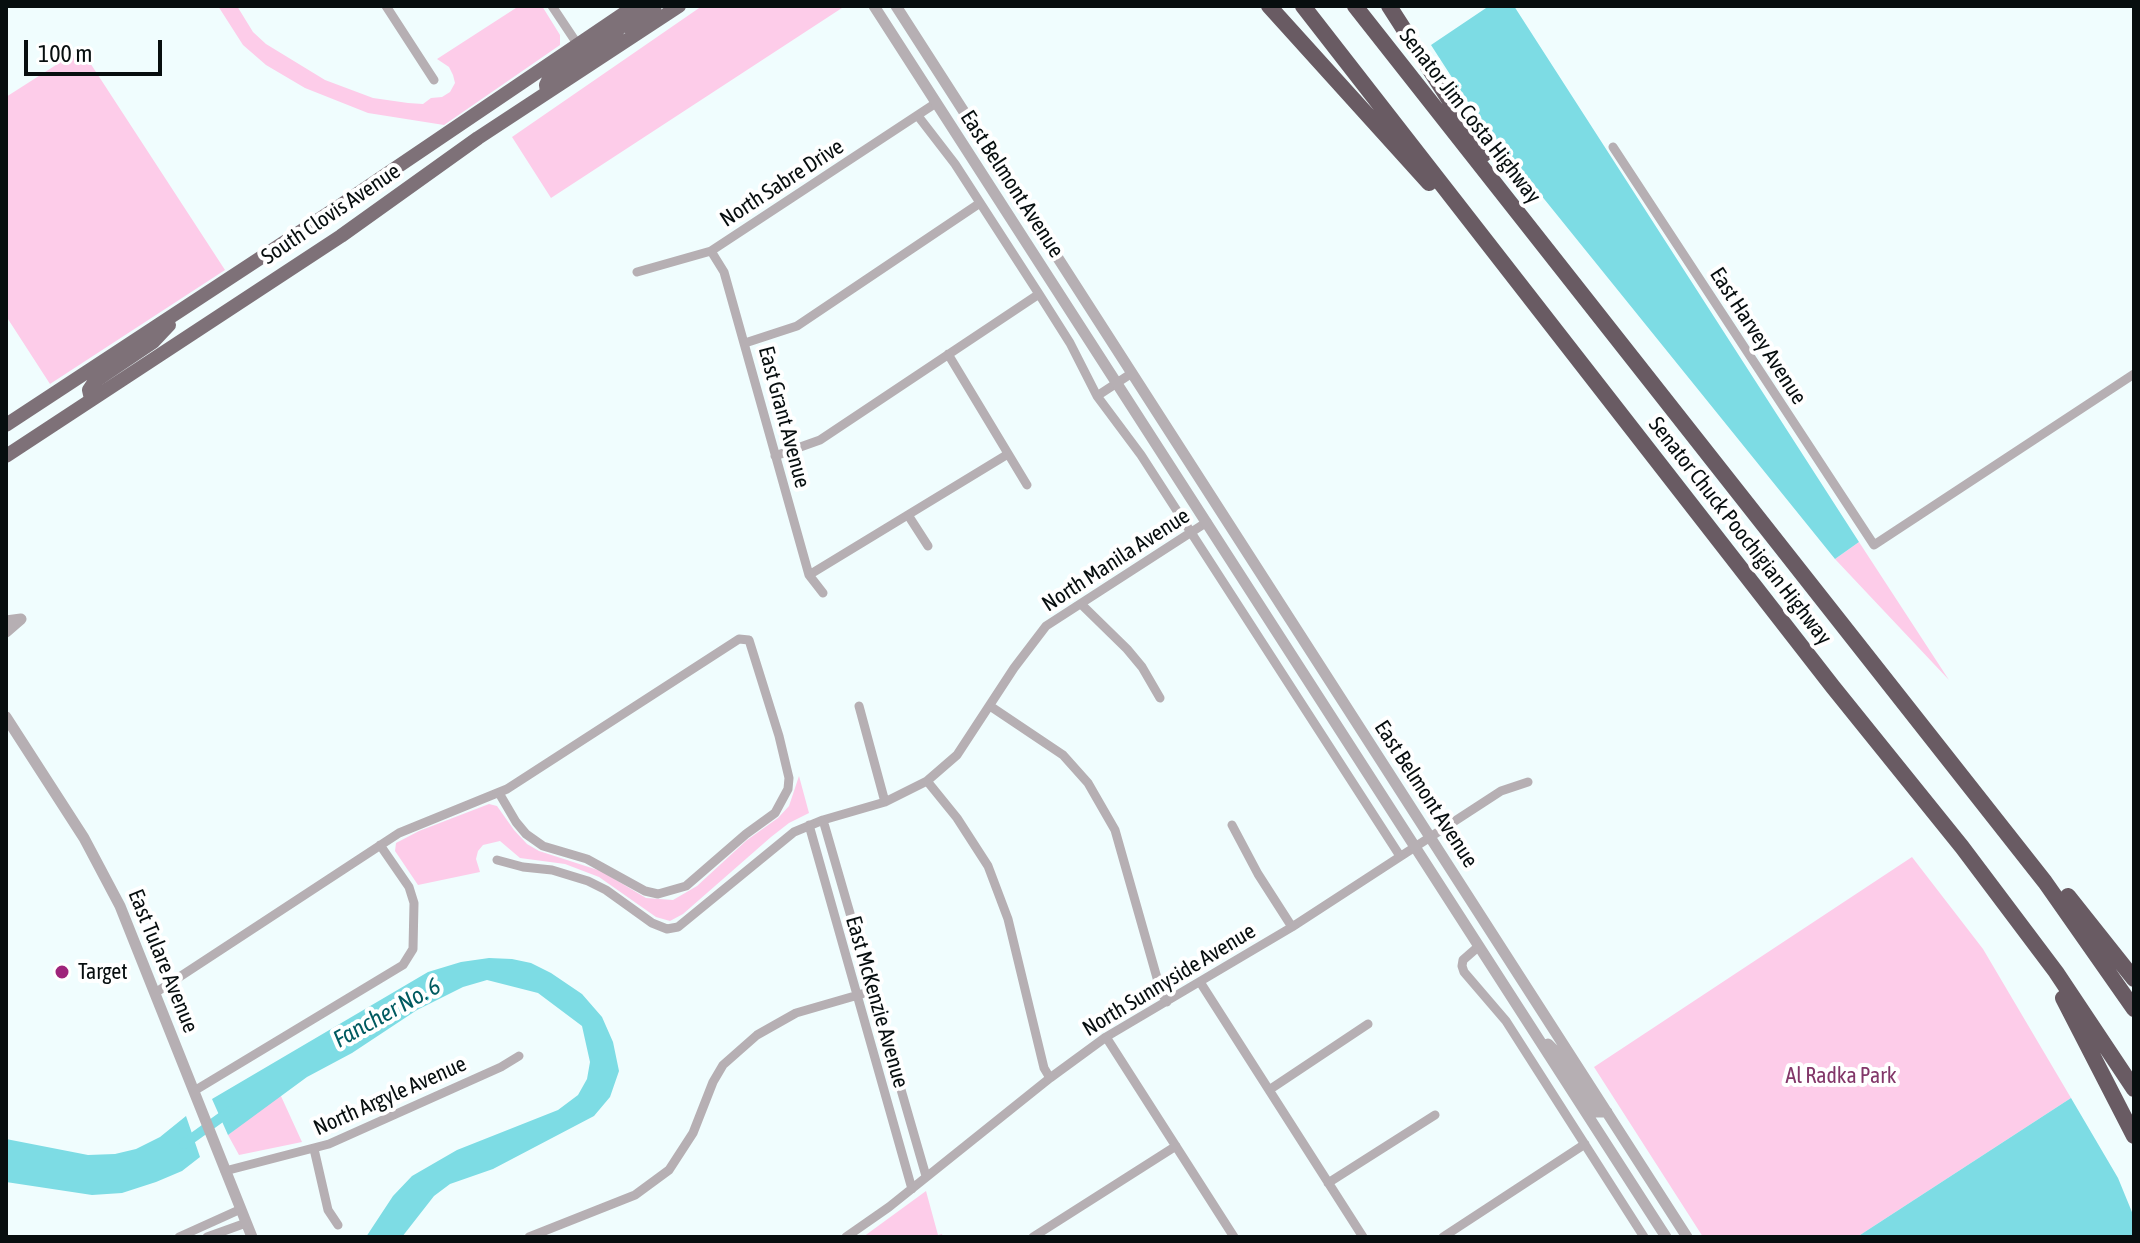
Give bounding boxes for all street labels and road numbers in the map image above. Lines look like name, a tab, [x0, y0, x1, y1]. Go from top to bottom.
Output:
street label: Senator Jim Costa Highway	[1393, 23, 1547, 209]
street label: East Belmont Avenue	[955, 105, 1069, 263]
street label: North Sabre Drive	[715, 133, 849, 233]
street label: South Clovis Avenue	[257, 158, 405, 270]
street label: East Harvey Avenue	[1704, 263, 1812, 409]
street label: East Grant Avenue	[752, 343, 816, 491]
street label: Senator Chuck Poochigian Highway	[1643, 412, 1837, 650]
street label: North Manila Avenue	[1037, 503, 1195, 617]
street label: East Belmont Avenue	[1369, 715, 1483, 873]
street label: East Tulare Avenue	[122, 885, 204, 1037]
street label: East McKenzie Avenue	[840, 913, 914, 1091]
street label: North Sunnyside Avenue	[1078, 918, 1260, 1042]
street label: North Argyle Avenue	[310, 1051, 470, 1141]

